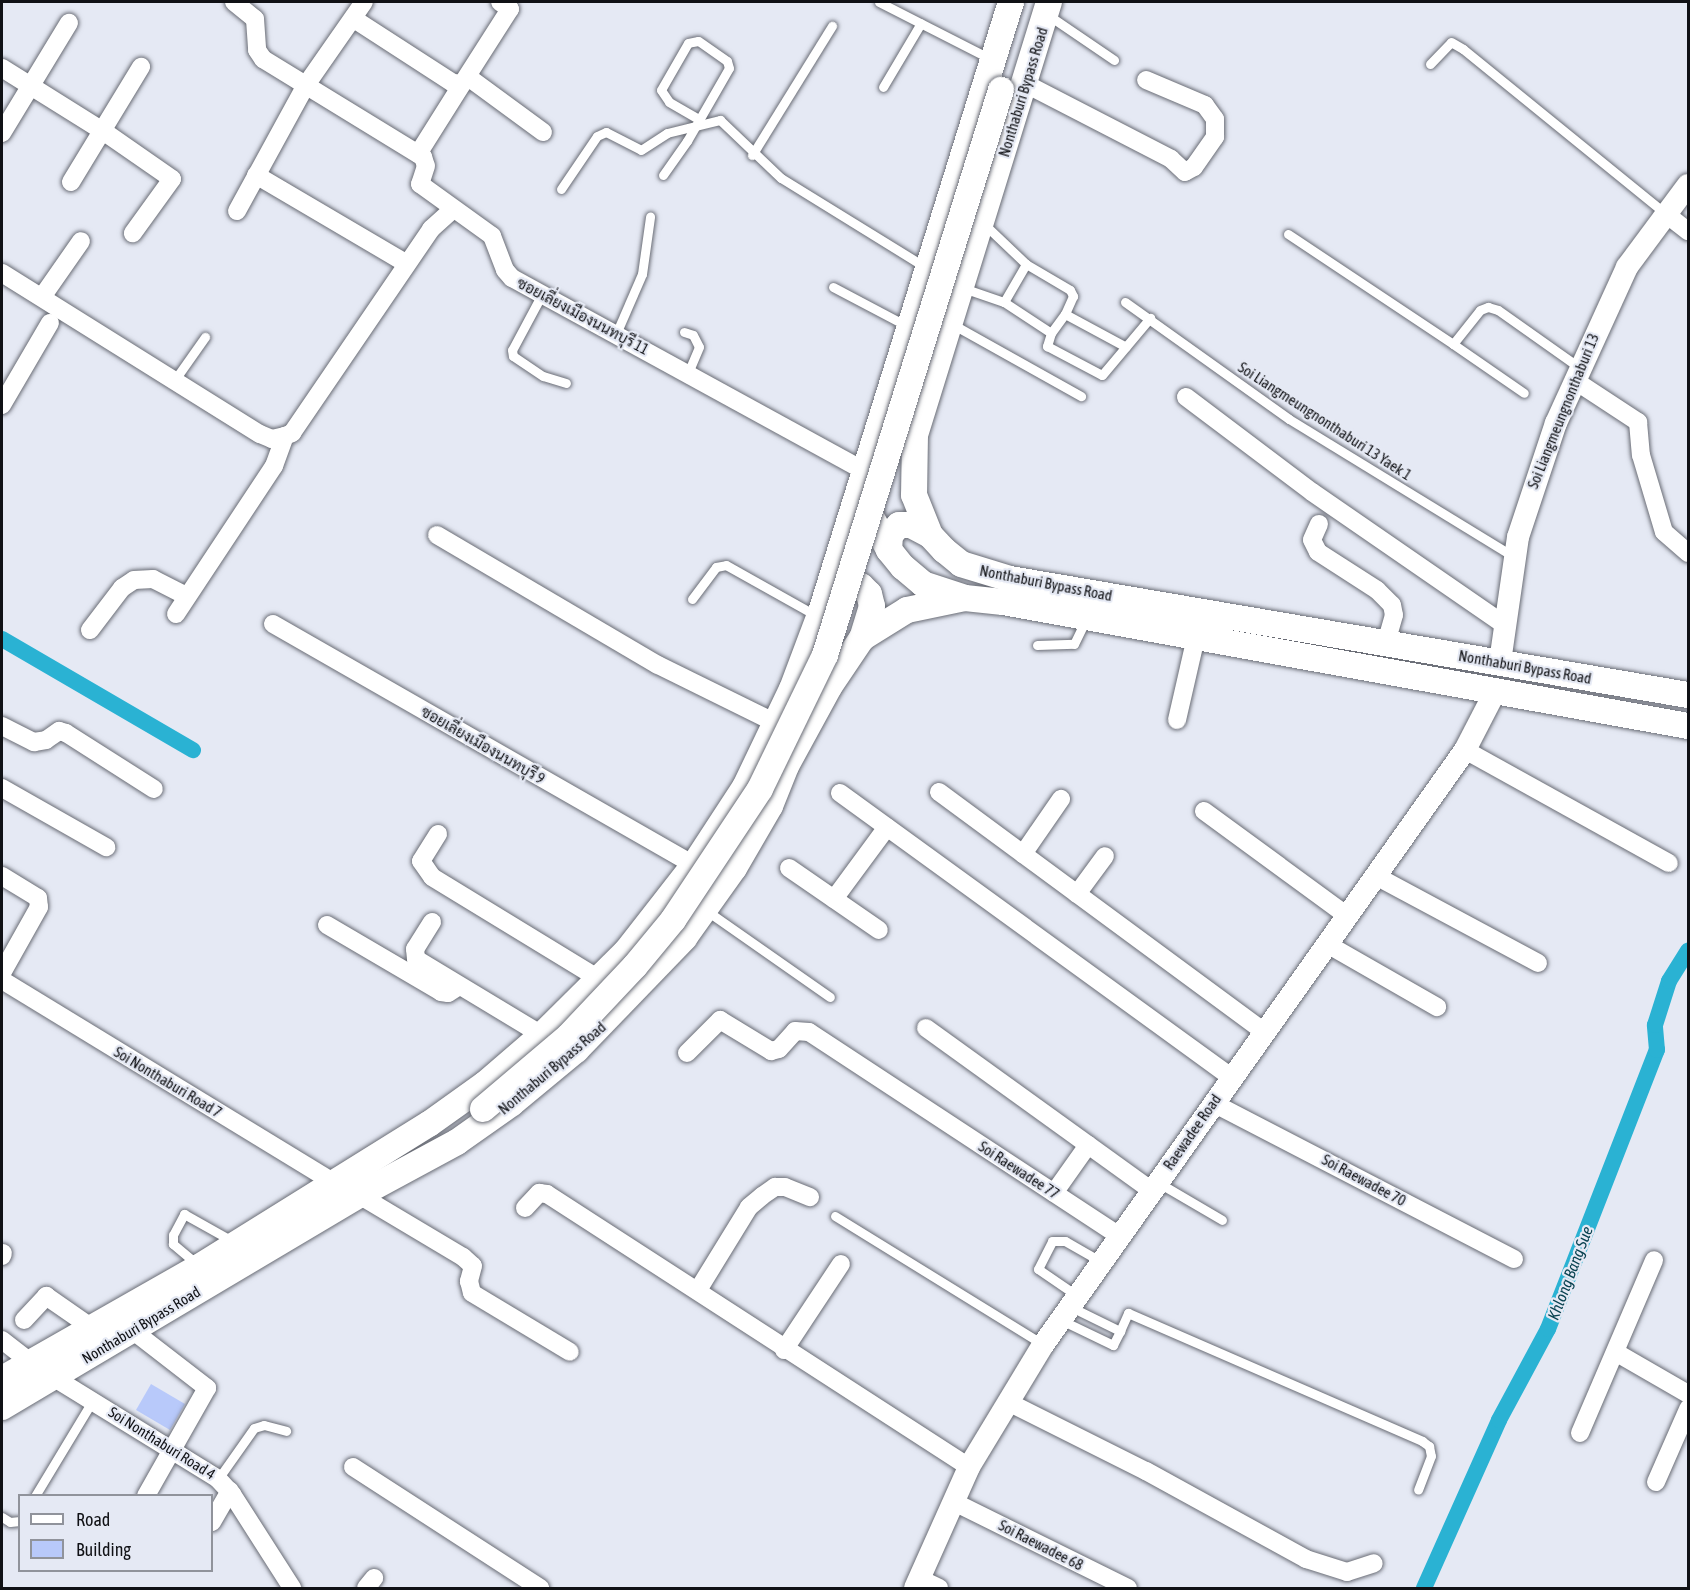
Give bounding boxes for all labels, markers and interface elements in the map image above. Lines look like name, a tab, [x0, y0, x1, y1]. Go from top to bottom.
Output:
street label: Nonthaburi Bypass Road	[995, 25, 1051, 159]
street label: ซอยเลี่ยงเมืองนนทบุรี 11	[514, 274, 652, 358]
street label: Soi Liangmeungnonthaburi 13	[1524, 331, 1602, 491]
street label: Soi Liangmeungnonthaburi 13 Yaek 1	[1235, 358, 1415, 484]
street label: Nonthaburi Bypass Road	[978, 561, 1114, 605]
street label: Nonthaburi Bypass Road	[1457, 646, 1593, 688]
street label: ซอยเลี่ยงเมืองนนทบุรี 9	[418, 702, 548, 788]
street label: Nonthaburi Bypass Road	[495, 1018, 609, 1118]
street label: Soi Nonthaburi Road 7	[111, 1043, 225, 1121]
street label: Raewadee Road	[1159, 1091, 1225, 1173]
street label: Soi Raewadee 77	[975, 1137, 1063, 1203]
street label: Soi Raewadee 70	[1319, 1150, 1409, 1210]
water label: Khlong Bang Sue	[1543, 1223, 1597, 1323]
street label: Nonthaburi Bypass Road	[79, 1283, 203, 1367]
street label: Soi Nonthaburi Road 4	[105, 1403, 219, 1483]
legend	[18, 1494, 213, 1572]
text: Road	[76, 1509, 110, 1530]
street label: Soi Raewadee 68	[996, 1516, 1086, 1574]
text: Building	[76, 1539, 131, 1560]

